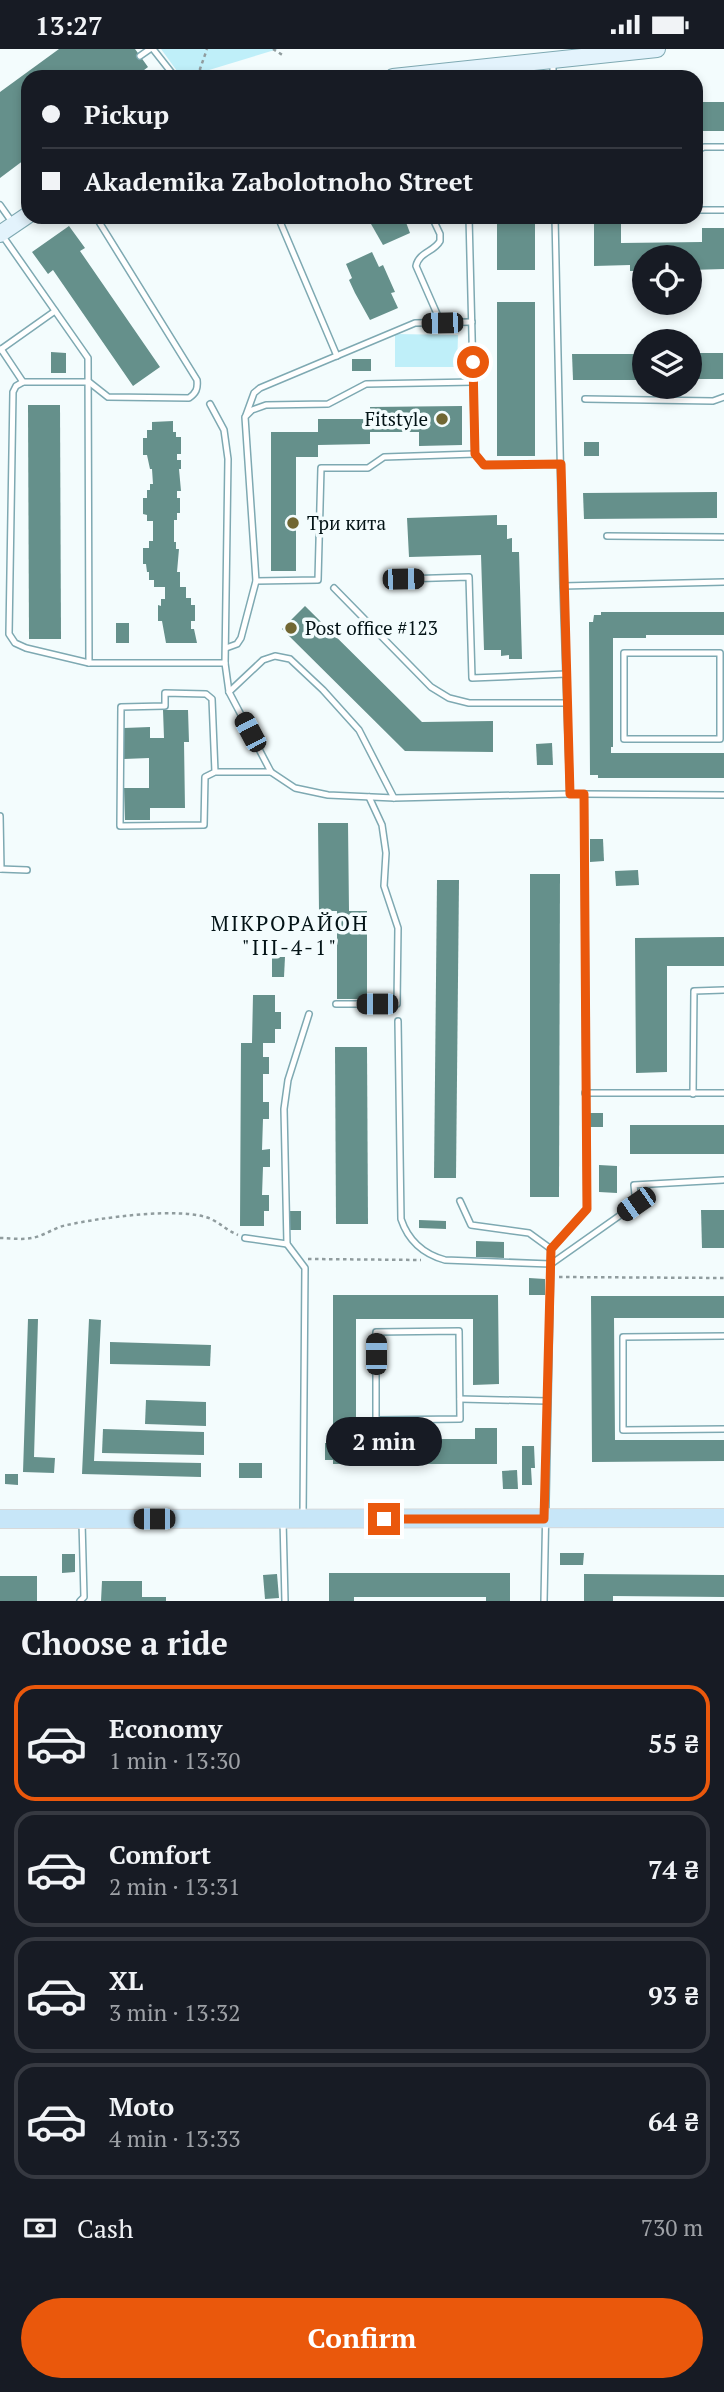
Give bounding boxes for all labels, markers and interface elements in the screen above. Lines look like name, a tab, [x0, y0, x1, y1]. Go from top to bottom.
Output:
text: 13:27	[35, 8, 103, 42]
text: Pickup	[84, 97, 169, 131]
text: Akademika Zabolotnoho Street	[84, 164, 473, 198]
map controls	[632, 245, 702, 399]
button: locate	[632, 245, 702, 315]
car	[421, 312, 464, 334]
button: layers	[632, 329, 702, 399]
route start	[457, 346, 489, 378]
place label: Fitstyle	[365, 406, 428, 431]
marker: Fitstyle	[434, 411, 450, 427]
place label: Три кита	[307, 510, 387, 535]
marker: Три кита	[285, 515, 301, 531]
car	[382, 568, 425, 590]
place label: Post office #123	[305, 615, 438, 640]
marker: Post office #123	[283, 620, 299, 636]
car	[231, 709, 270, 755]
district label: МІКРОРАЙОН "ІІІ-4-1"	[211, 909, 369, 961]
car	[357, 994, 399, 1015]
car	[613, 1183, 660, 1225]
car	[366, 1333, 387, 1375]
callout: 2 min	[326, 1417, 442, 1467]
text: 2 min	[353, 1426, 415, 1457]
route end	[368, 1503, 400, 1535]
car	[134, 1509, 176, 1530]
text: Choose a ride	[21, 1622, 228, 1664]
text: Economy	[109, 1711, 222, 1745]
icon: car	[25, 1712, 88, 1775]
text: 55 ₴	[648, 1726, 699, 1760]
text: 1 min · 13:30	[109, 1745, 241, 1776]
text: Comfort	[109, 1837, 211, 1871]
icon: car	[25, 1838, 88, 1901]
text: 74 ₴	[648, 1852, 699, 1886]
text: 2 min · 13:31	[109, 1871, 241, 1902]
text: XL	[109, 1963, 143, 1997]
icon: car	[25, 1964, 88, 2027]
text: 93 ₴	[648, 1978, 699, 2012]
text: 3 min · 13:32	[109, 1997, 241, 2028]
text: Moto	[109, 2089, 174, 2123]
icon: car	[25, 2090, 88, 2153]
text: 64 ₴	[648, 2104, 699, 2138]
text: 4 min · 13:33	[109, 2123, 241, 2154]
icon: cash	[21, 2209, 59, 2247]
text: Cash	[77, 2211, 133, 2245]
text: 730 m	[641, 2212, 703, 2243]
button: Confirm	[21, 2298, 703, 2378]

